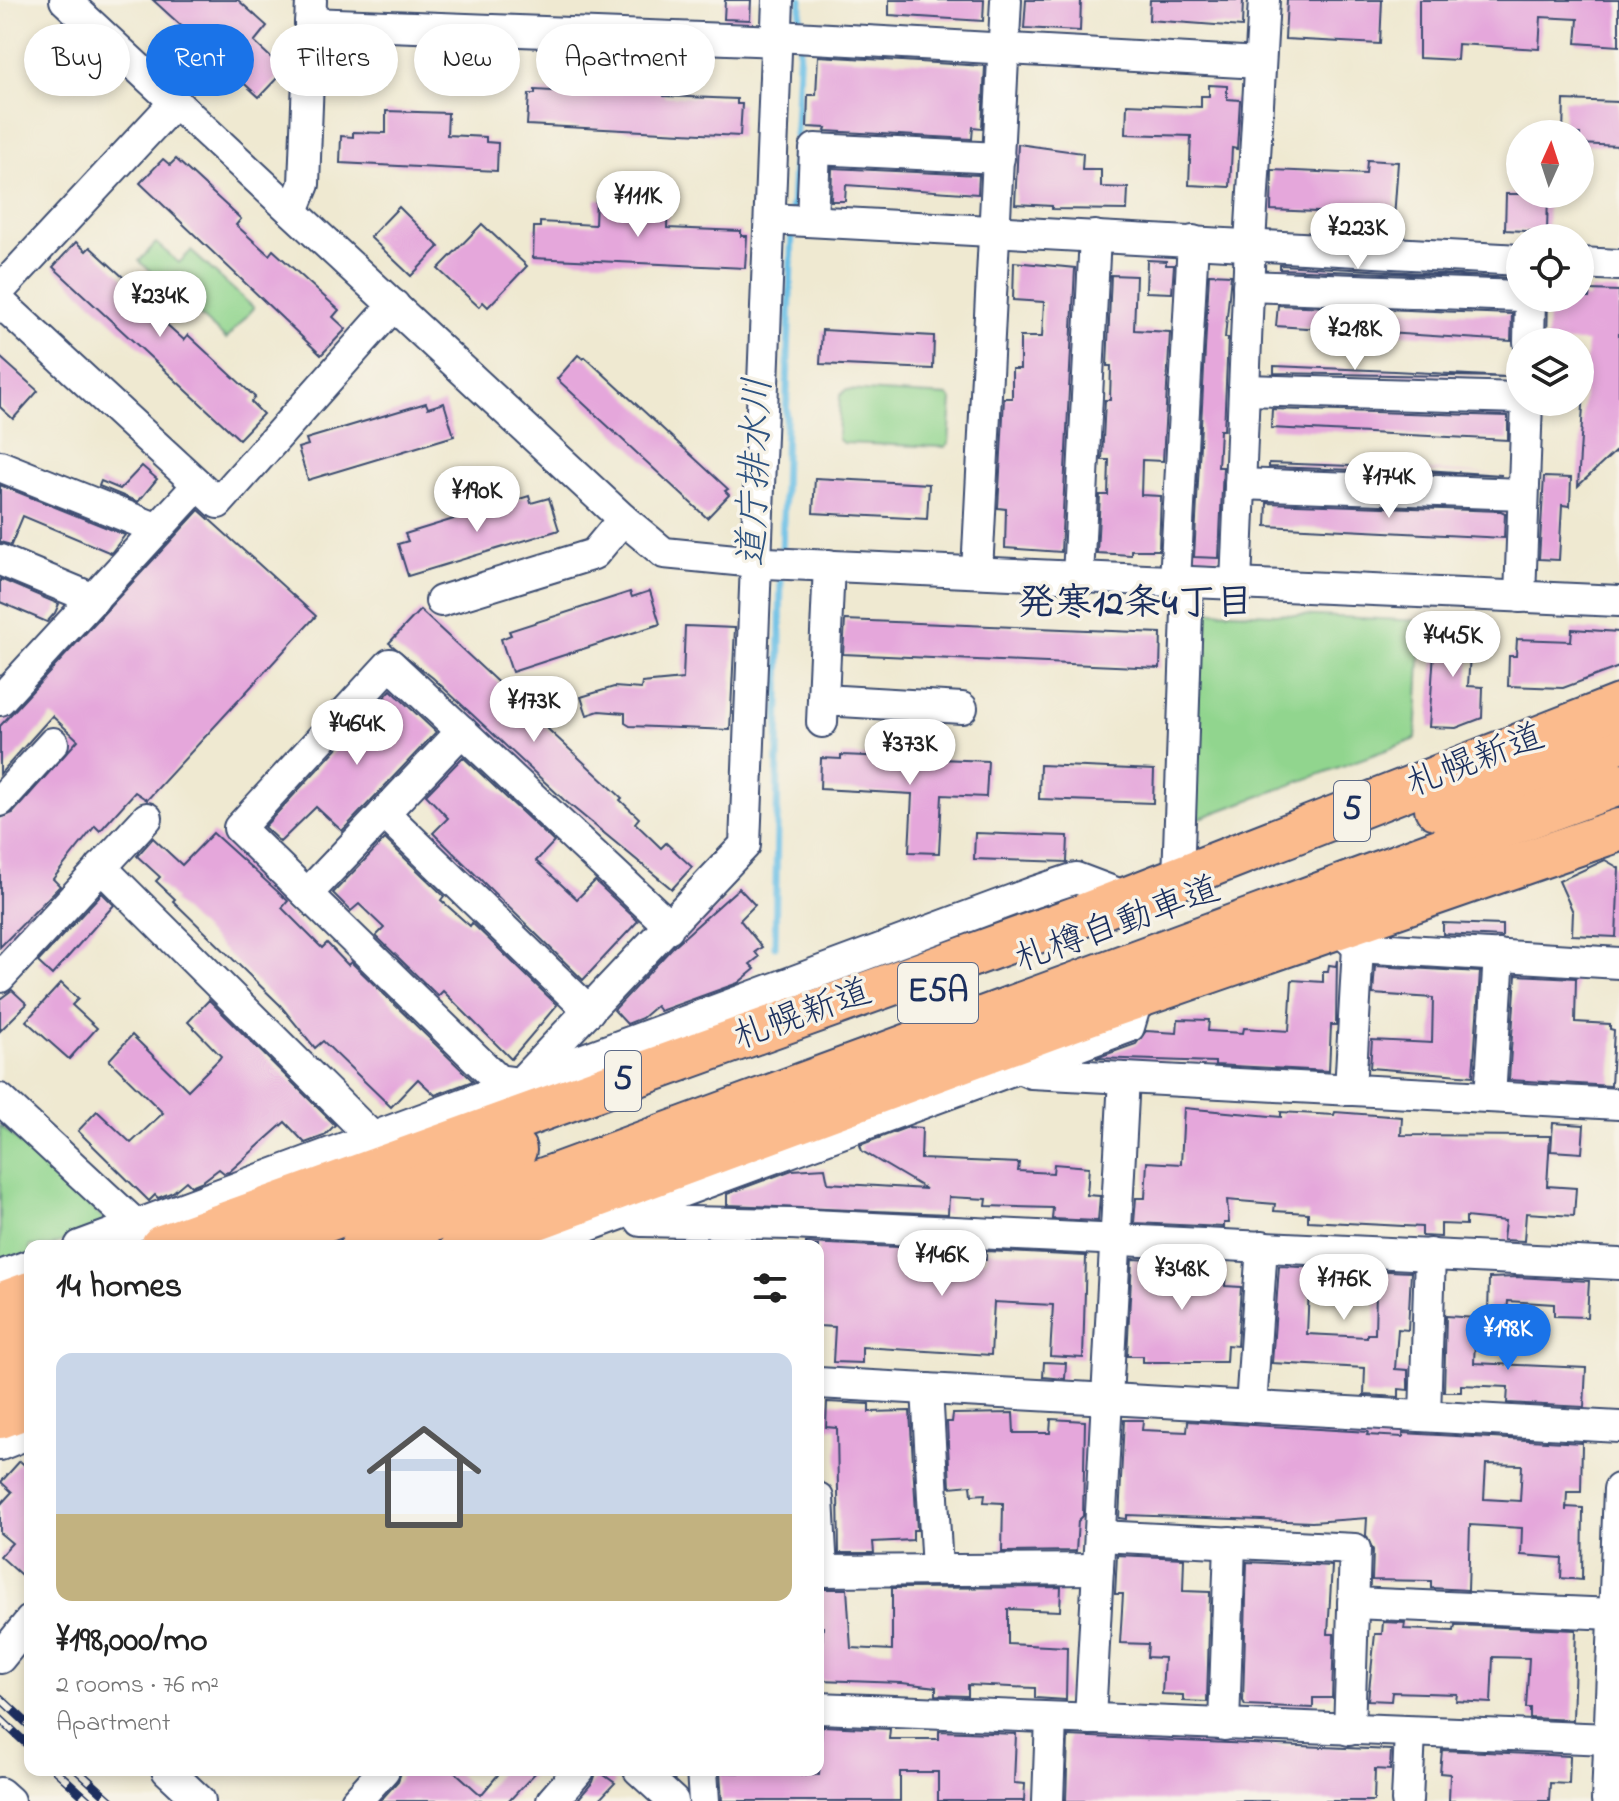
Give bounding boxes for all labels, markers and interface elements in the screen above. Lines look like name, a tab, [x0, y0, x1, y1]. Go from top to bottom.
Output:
chip: Buy	[24, 24, 130, 96]
chip: Rent	[146, 24, 254, 96]
chip: Filters	[270, 24, 398, 96]
chip: New	[414, 24, 520, 96]
chip: Apartment	[536, 24, 715, 96]
north arrow	[1506, 120, 1594, 208]
map controls	[1506, 120, 1594, 416]
pin: ¥111K	[582, 171, 694, 239]
text: ¥111K	[614, 178, 662, 216]
pin: ¥223K	[1302, 203, 1414, 271]
text: ¥223K	[1328, 210, 1388, 248]
button: locate	[1506, 224, 1594, 312]
pin: ¥234K	[104, 271, 216, 339]
text: ¥234K	[131, 278, 189, 316]
pin: ¥218K	[1299, 304, 1411, 372]
text: ¥218K	[1328, 311, 1382, 349]
button: layers	[1506, 328, 1594, 416]
water label: 道庁排水川	[726, 376, 788, 568]
pin: ¥174K	[1333, 452, 1445, 520]
text: ¥174K	[1363, 459, 1415, 497]
pin: ¥190K	[421, 466, 533, 534]
text: ¥190K	[452, 473, 502, 511]
district label: 発寒12条4丁目	[1017, 577, 1253, 633]
pin: ¥445K	[1397, 611, 1509, 679]
text: ¥445K	[1423, 618, 1483, 656]
pin: ¥173K	[478, 676, 590, 744]
text: ¥173K	[508, 683, 560, 721]
pin: ¥464K	[301, 699, 413, 767]
text: ¥464K	[329, 706, 385, 744]
street label: 札幌新道	[1399, 711, 1553, 813]
pin: ¥373K	[854, 719, 966, 787]
text: ¥373K	[883, 726, 937, 764]
road number: 5	[1334, 781, 1370, 841]
street label: 札樽自動車道	[1007, 864, 1229, 988]
road number: E5A	[898, 963, 978, 1023]
street label: 札幌新道	[726, 966, 880, 1066]
road number: 5	[605, 1051, 641, 1111]
pin: ¥146K	[886, 1230, 998, 1298]
text: ¥146K	[915, 1237, 969, 1275]
pin: ¥348K	[1126, 1244, 1238, 1312]
text: ¥348K	[1155, 1251, 1209, 1289]
pin: ¥176K	[1288, 1254, 1400, 1322]
text: ¥176K	[1317, 1261, 1371, 1299]
text: 14 homes	[56, 1263, 182, 1313]
icon: filters	[748, 1266, 792, 1310]
pin: ¥198K	[1452, 1304, 1564, 1372]
text: ¥198K	[1484, 1311, 1532, 1349]
icon: home	[352, 1405, 496, 1549]
text: ¥198,000/mo	[56, 1617, 208, 1667]
text: 2 rooms · 76 m²	[56, 1667, 219, 1705]
text: Apartment	[56, 1705, 170, 1743]

